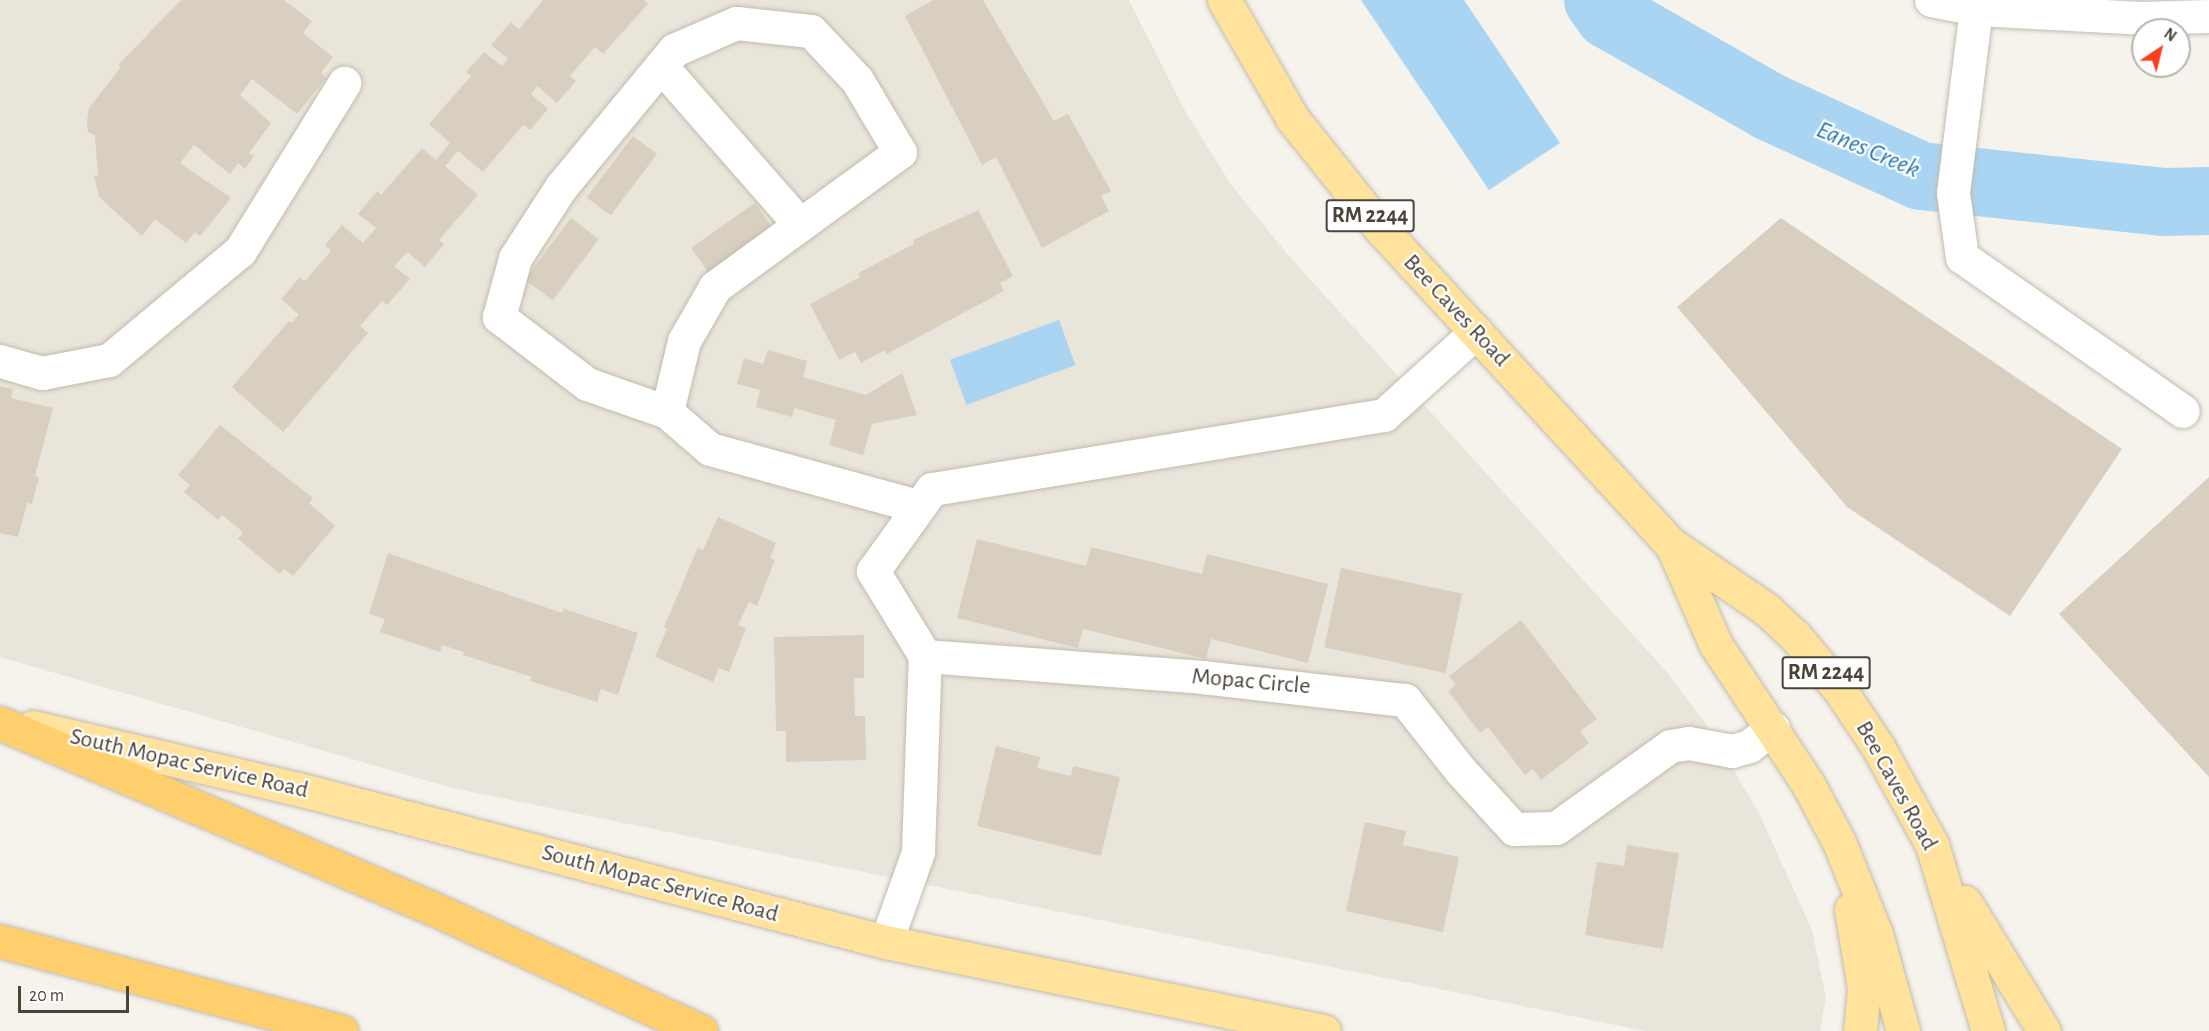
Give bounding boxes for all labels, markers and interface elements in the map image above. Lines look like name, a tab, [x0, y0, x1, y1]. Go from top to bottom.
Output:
north arrow	[2131, 18, 2191, 78]
text: N	[2161, 25, 2179, 45]
water label: Eanes Creek	[1812, 114, 1924, 186]
road number: RM 2244	[1325, 197, 1415, 235]
street label: Bee Caves Road	[1397, 249, 1515, 373]
road number: RM 2244	[1781, 654, 1871, 692]
street label: Mopac Circle	[1190, 662, 1312, 702]
street label: Bee Caves Road	[1849, 716, 1943, 856]
street label: South Mopac Service Road	[67, 723, 311, 805]
street label: South Mopac Service Road	[539, 839, 781, 929]
scale bar	[21, 974, 132, 1012]
text: 20 m	[29, 987, 64, 1005]

